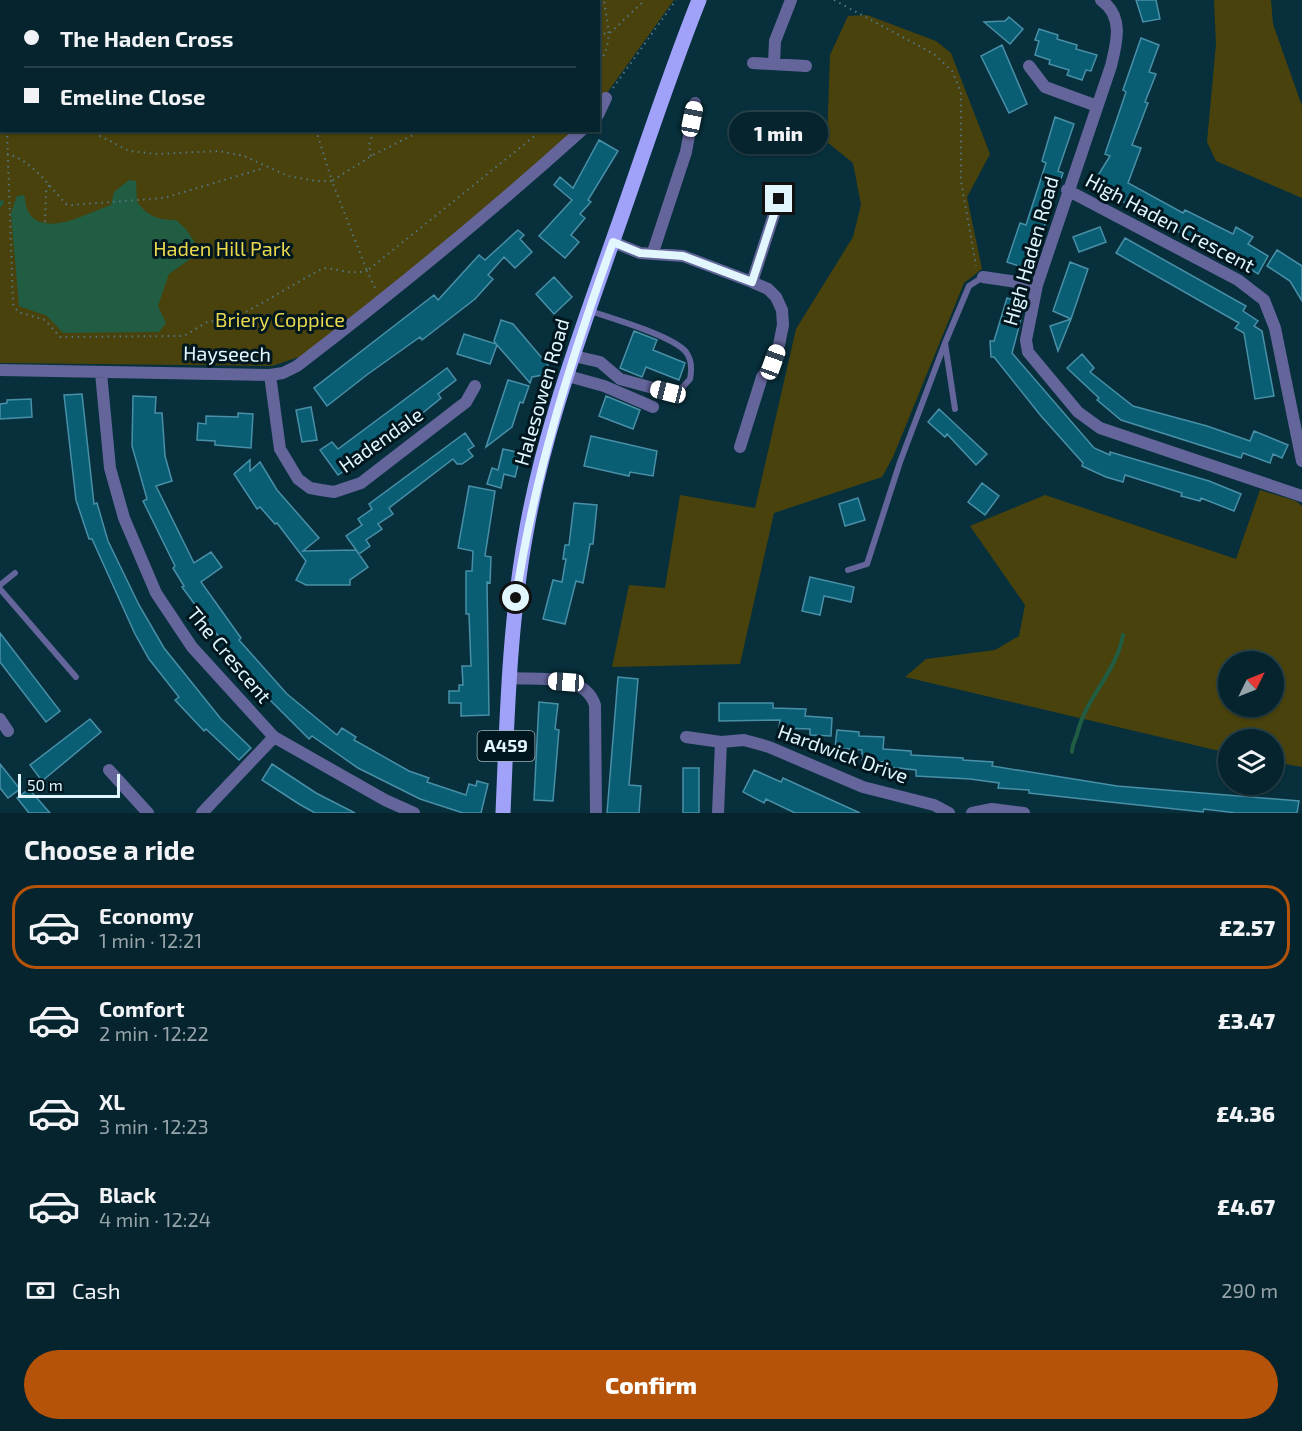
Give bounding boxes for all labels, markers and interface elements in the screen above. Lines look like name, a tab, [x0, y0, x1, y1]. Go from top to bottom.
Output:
text: The Haden Cross	[60, 25, 233, 51]
text: Emeline Close	[60, 83, 205, 109]
car	[680, 100, 704, 138]
callout: 1 min	[730, 112, 828, 154]
text: 1 min	[754, 121, 803, 145]
street label: High Haden Crescent	[1082, 167, 1259, 277]
street label: High Haden Road	[997, 173, 1063, 328]
route end	[765, 185, 792, 212]
park label: Haden Hill Park	[153, 236, 291, 260]
park label: Briery Coppice	[215, 307, 345, 331]
street label: Halesowen Road	[509, 315, 573, 468]
street label: Hayseech	[183, 340, 271, 366]
car	[758, 342, 788, 382]
car	[648, 379, 688, 405]
street label: Hadendale	[334, 401, 427, 477]
route start	[502, 584, 529, 611]
street label: The Crescent	[183, 601, 277, 708]
north arrow	[1218, 651, 1284, 717]
map controls	[1218, 651, 1284, 795]
car	[547, 672, 585, 692]
street label: Hardwick Drive	[775, 718, 912, 788]
button: layers	[1218, 729, 1284, 795]
road number: A459	[478, 731, 534, 761]
scale bar	[18, 771, 120, 798]
text: 50 m	[27, 775, 63, 794]
text: Choose a ride	[24, 833, 195, 865]
icon: car	[27, 900, 81, 954]
text: Economy	[99, 902, 194, 928]
text: £2.57	[1219, 914, 1275, 940]
text: 1 min · 12:21	[99, 928, 202, 952]
icon: car	[27, 993, 81, 1047]
text: Comfort	[99, 995, 184, 1021]
text: £3.47	[1218, 1007, 1275, 1033]
text: 2 min · 12:22	[99, 1021, 209, 1045]
icon: car	[27, 1086, 81, 1140]
text: XL	[99, 1088, 125, 1114]
text: £4.36	[1216, 1100, 1275, 1126]
text: 3 min · 12:23	[99, 1114, 209, 1138]
icon: car	[27, 1179, 81, 1233]
text: Black	[99, 1181, 156, 1207]
text: £4.67	[1217, 1193, 1275, 1219]
text: 4 min · 12:24	[99, 1207, 211, 1231]
icon: cash	[24, 1274, 57, 1307]
text: Cash	[72, 1277, 121, 1303]
text: 290 m	[1221, 1278, 1278, 1302]
button: Confirm	[24, 1350, 1278, 1419]

